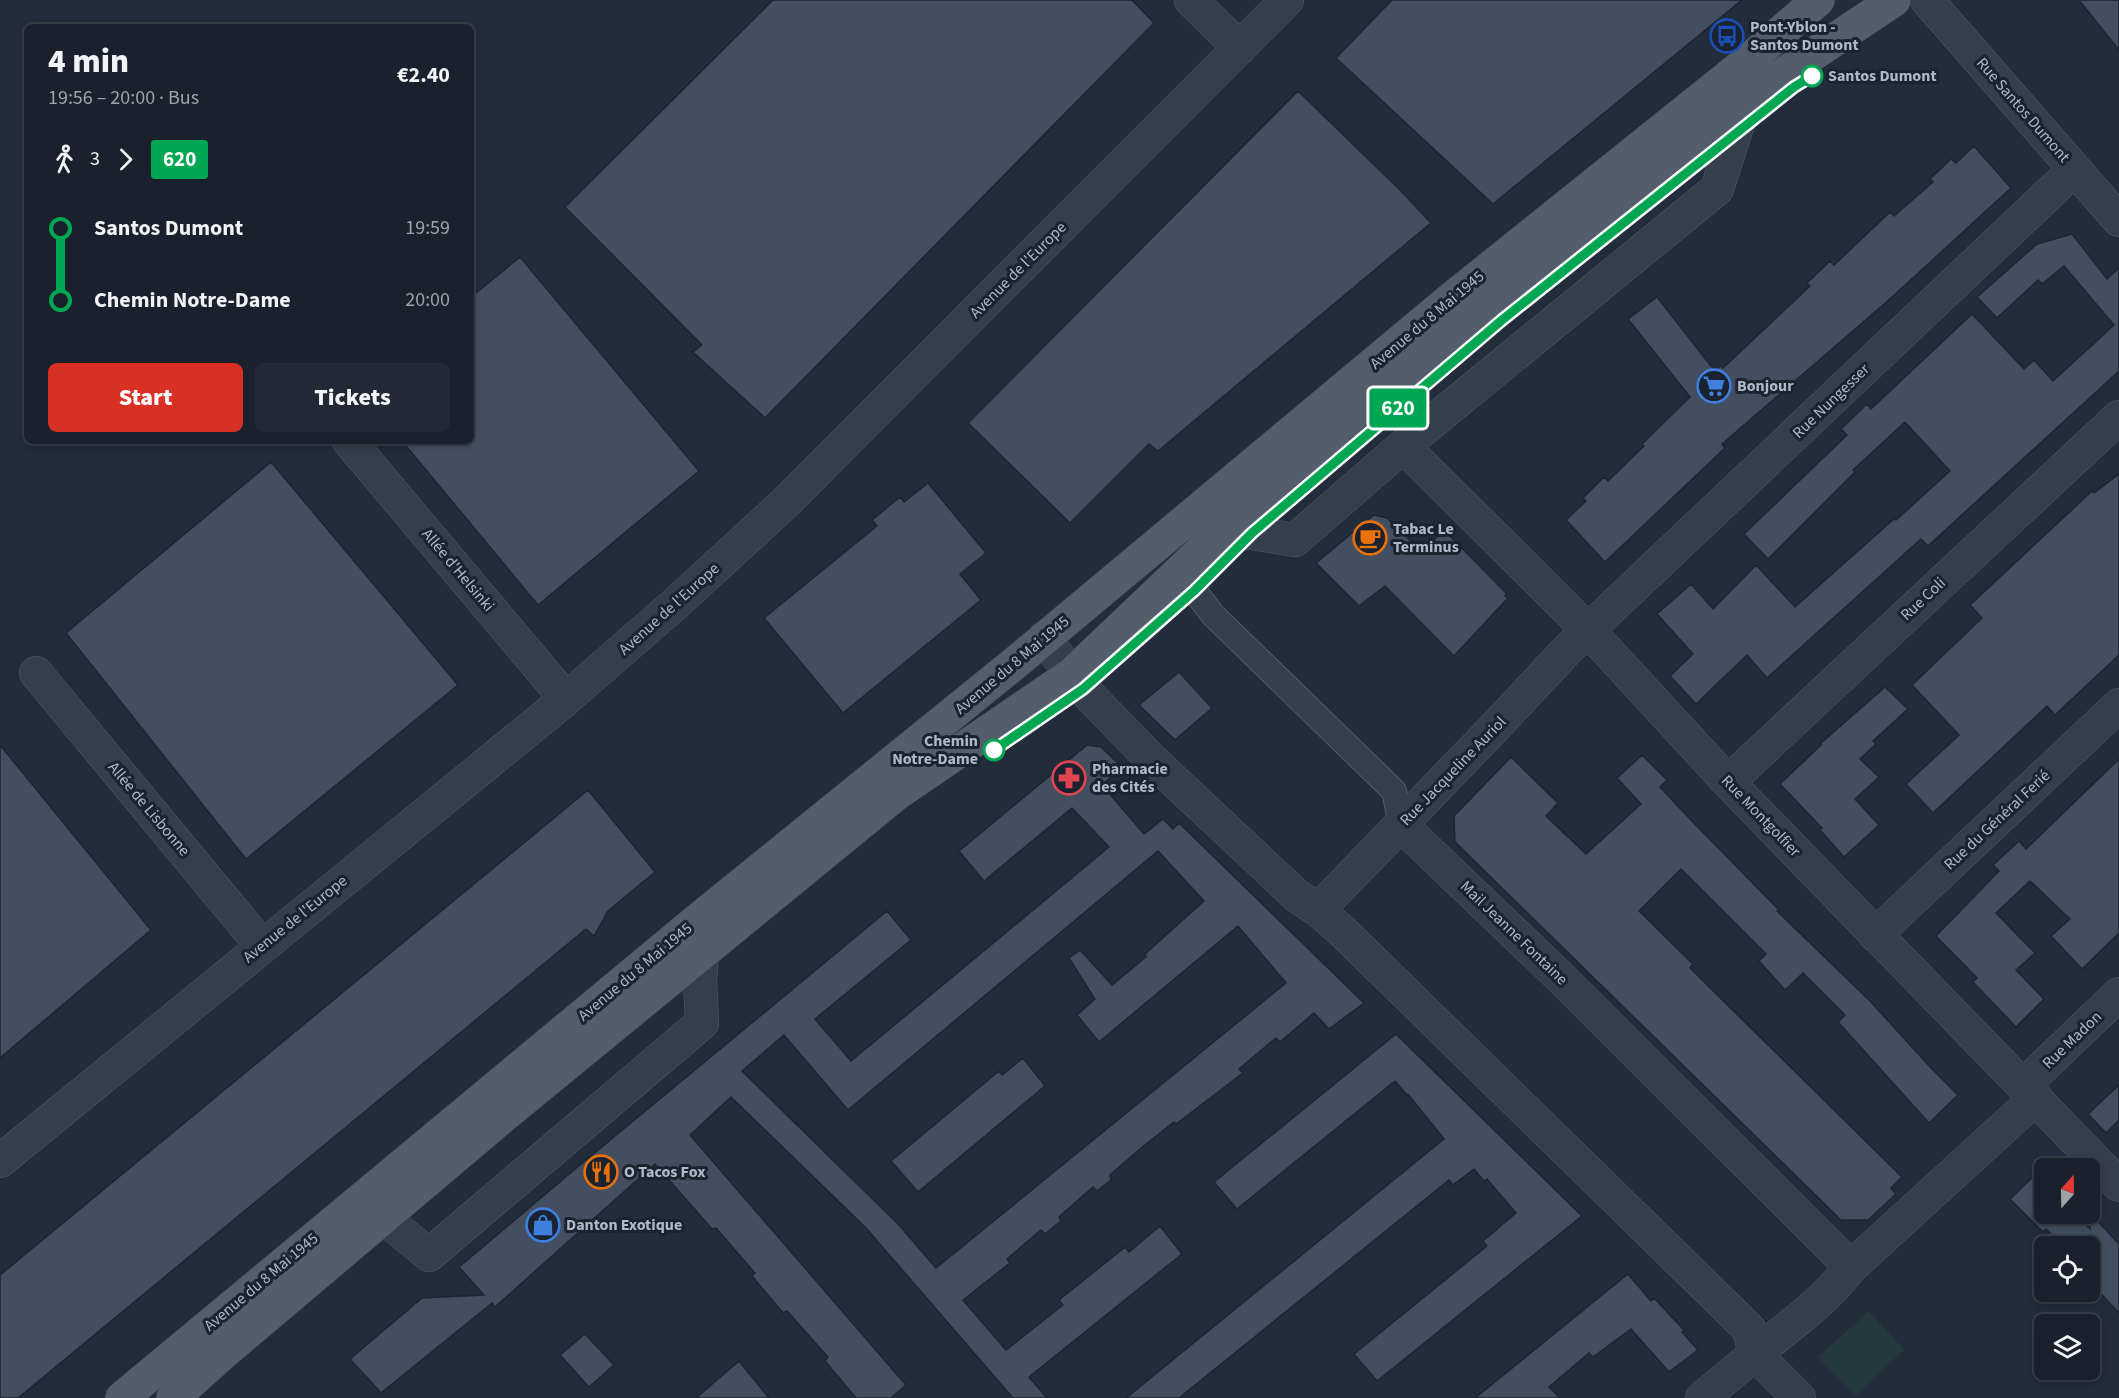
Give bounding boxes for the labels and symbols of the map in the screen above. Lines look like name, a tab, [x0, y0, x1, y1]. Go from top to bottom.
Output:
place label: Pont-Yblon - Santos Dumont	[1750, 16, 1859, 56]
bus stop icon: Pont-Yblon - Santos Dumont	[1709, 18, 1745, 54]
street label: Rue Santos Dumont	[1971, 53, 2075, 168]
marker: Santos Dumont	[1801, 65, 1823, 87]
place label: Santos Dumont	[1828, 65, 1937, 87]
street label: Avenue de l'Europe	[965, 217, 1071, 323]
street label: Avenue du 8 Mai 1945	[1365, 266, 1489, 374]
street label: Rue Nungesser	[1788, 358, 1875, 443]
supermarket icon: Bonjour	[1696, 368, 1732, 404]
place label: Bonjour	[1737, 375, 1794, 397]
line badge: 620	[1364, 388, 1432, 428]
place label: Tabac Le Terminus	[1393, 518, 1459, 558]
cafe icon: Tabac Le Terminus	[1352, 520, 1388, 556]
street label: Allée d'Helsinki	[417, 524, 499, 616]
street label: Avenue de l'Europe	[614, 558, 724, 660]
street label: Rue Coli	[1895, 572, 1951, 626]
street label: Avenue du 8 Mai 1945	[950, 611, 1074, 719]
street label: Rue Jacqueline Auriol	[1395, 711, 1511, 831]
place label: Chemin Notre-Dame	[892, 730, 978, 770]
marker: Chemin Notre-Dame	[983, 739, 1005, 761]
street label: Allée de Lisbonne	[103, 757, 195, 861]
place label: Pharmacie des Cités	[1092, 758, 1168, 798]
pharmacy icon: Pharmacie des Cités	[1051, 760, 1087, 796]
street label: Rue du Général Ferié	[1939, 765, 2055, 875]
street label: Rue Montgolfier	[1716, 770, 1806, 862]
street label: Avenue de l'Europe	[238, 870, 352, 968]
street label: Mail Jeanne Fontaine	[1455, 876, 1573, 990]
street label: Avenue du 8 Mai 1945	[573, 918, 697, 1026]
street label: Rue Madon	[2037, 1006, 2107, 1074]
restaurant icon: O Tacos Fox	[583, 1154, 619, 1190]
north arrow	[2034, 1158, 2100, 1224]
place label: O Tacos Fox	[624, 1161, 705, 1183]
shop icon: Danton Exotique	[525, 1207, 561, 1243]
place label: Danton Exotique	[566, 1214, 682, 1236]
street label: Avenue du 8 Mai 1945	[199, 1228, 323, 1336]

